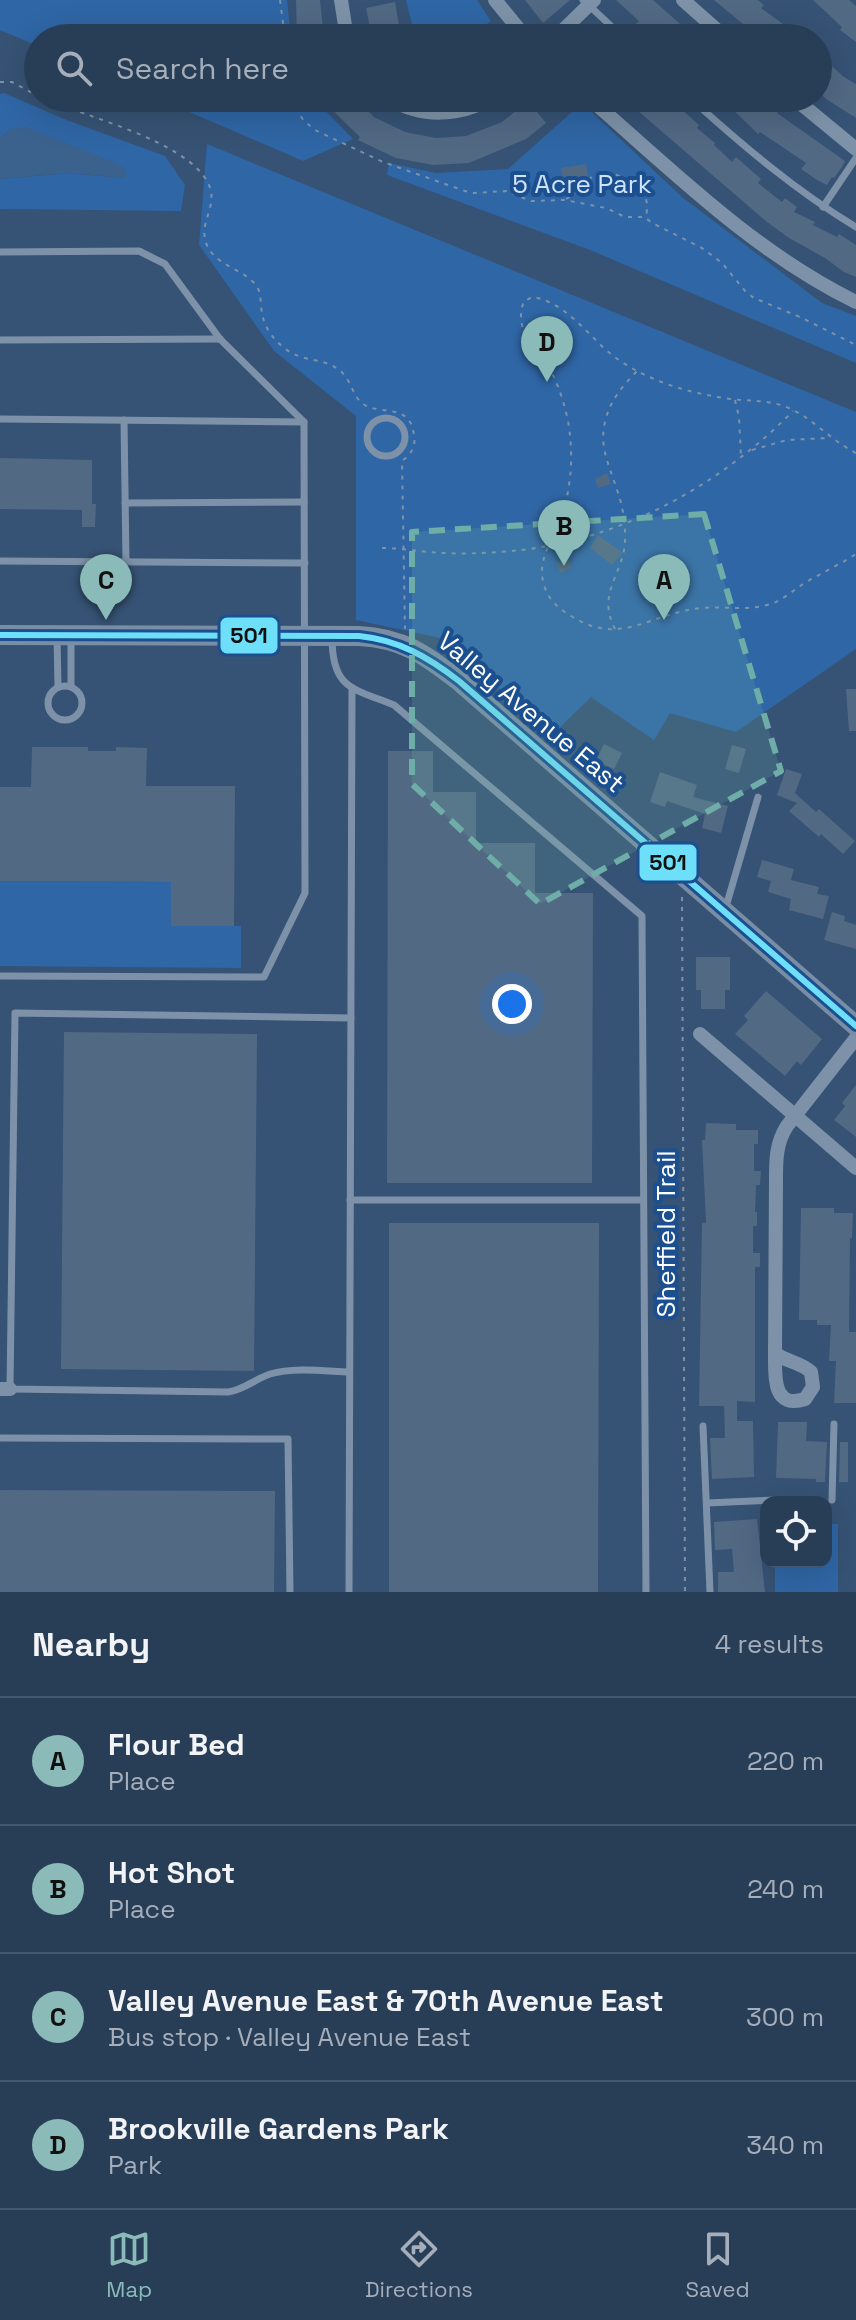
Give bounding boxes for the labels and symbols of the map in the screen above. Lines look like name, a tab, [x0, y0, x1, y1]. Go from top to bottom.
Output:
park label: 5 Acre Park	[512, 167, 652, 201]
pin: D	[521, 316, 573, 382]
pin: B	[538, 500, 590, 566]
pin: C	[80, 554, 132, 620]
pin: A	[638, 554, 690, 620]
line badge: 501	[219, 616, 279, 655]
text: 501	[230, 621, 268, 649]
street label: Valley Avenue East	[430, 624, 632, 800]
line badge: 501	[638, 843, 698, 882]
text: 501	[649, 848, 687, 876]
your location	[492, 984, 532, 1024]
street label: Sheffield Trail	[649, 1150, 683, 1318]

